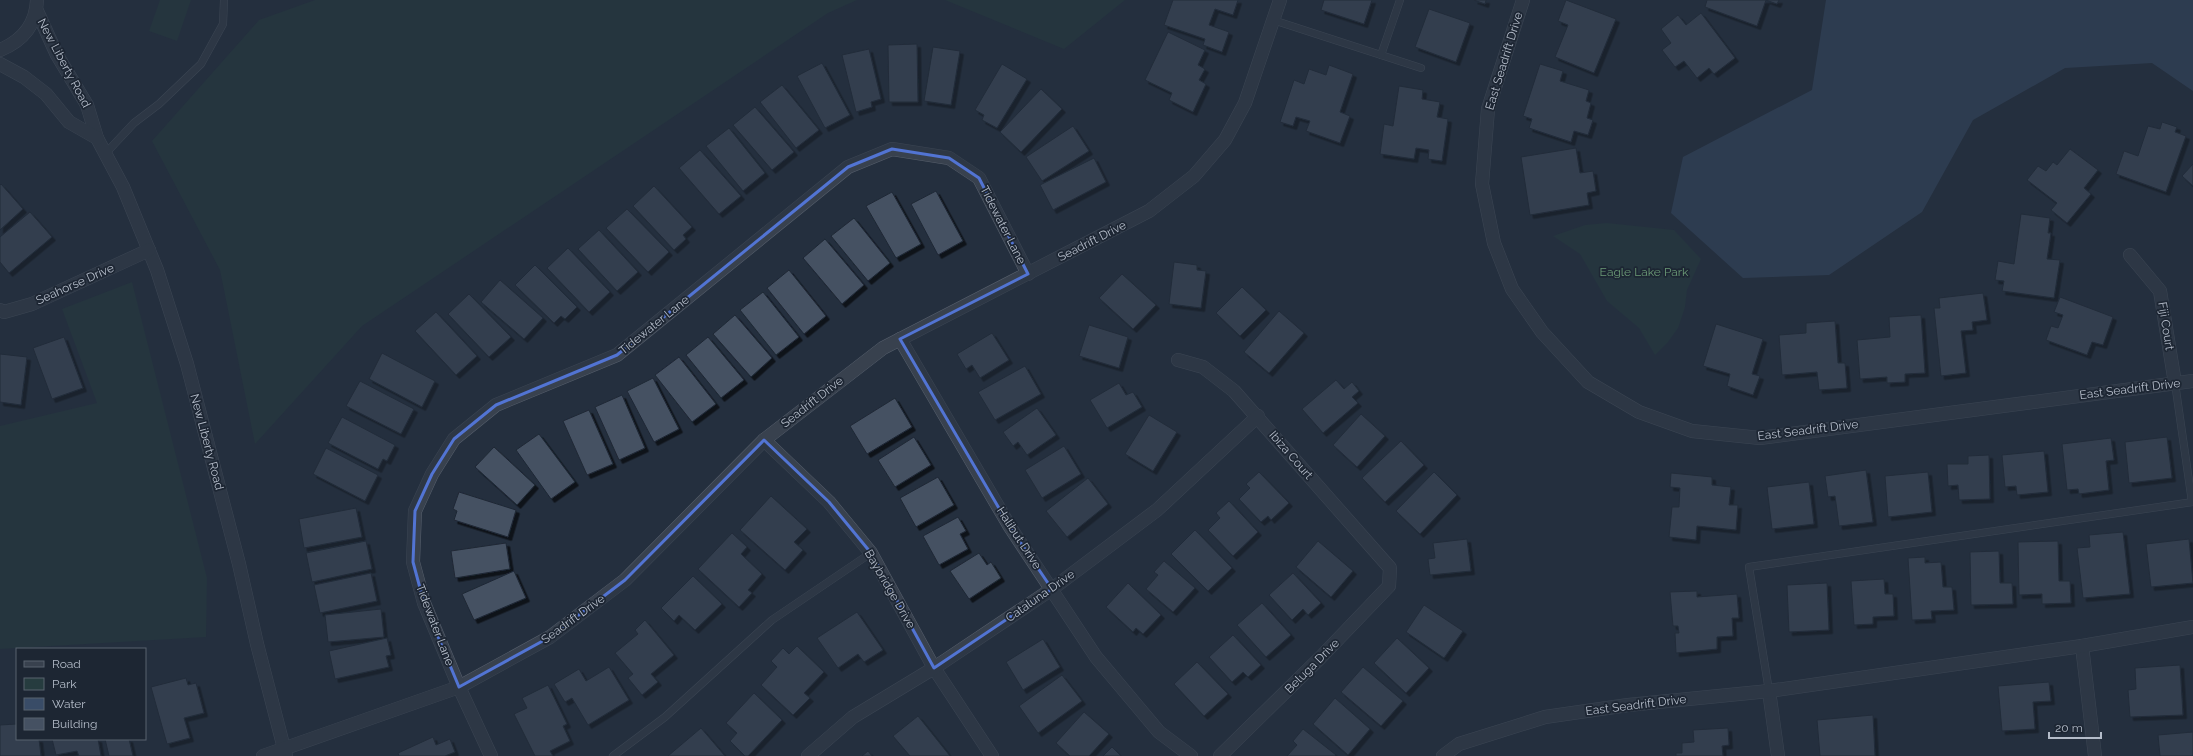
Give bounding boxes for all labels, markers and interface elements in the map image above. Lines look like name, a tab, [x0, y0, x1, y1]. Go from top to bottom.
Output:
street label: East Seadrift Drive	[1482, 10, 1526, 112]
street label: New Liberty Road	[35, 16, 93, 110]
street label: Tidewater Lane	[977, 184, 1029, 266]
street label: Seadrift Drive	[1055, 218, 1129, 264]
street label: Seahorse Drive	[34, 261, 116, 307]
park label: Eagle Lake Park	[1600, 265, 1689, 279]
street label: Tidewater Lane	[616, 293, 692, 357]
street label: Fiji Court	[2155, 301, 2177, 351]
street label: Seadrift Drive	[778, 373, 846, 431]
street label: East Seadrift Drive	[2079, 376, 2181, 402]
street label: New Liberty Road	[187, 392, 227, 492]
street label: East Seadrift Drive	[1757, 417, 1859, 443]
street label: Ibiza Court	[1266, 428, 1316, 482]
street label: Halibut Drive	[994, 504, 1044, 572]
street label: Baybridge Drive	[862, 547, 918, 631]
street label: Cataluna Drive	[1003, 567, 1077, 625]
street label: Tidewater Lane	[413, 582, 457, 668]
street label: Seadrift Drive	[539, 591, 607, 647]
street label: Beluga Drive	[1282, 636, 1342, 696]
legend	[16, 648, 146, 740]
text: Road	[52, 657, 81, 671]
text: Park	[52, 677, 77, 691]
street label: East Seadrift Drive	[1585, 692, 1687, 718]
text: Water	[52, 697, 86, 711]
scale bar	[2049, 714, 2101, 740]
text: Building	[52, 717, 98, 731]
text: 20 m	[2055, 721, 2083, 735]

